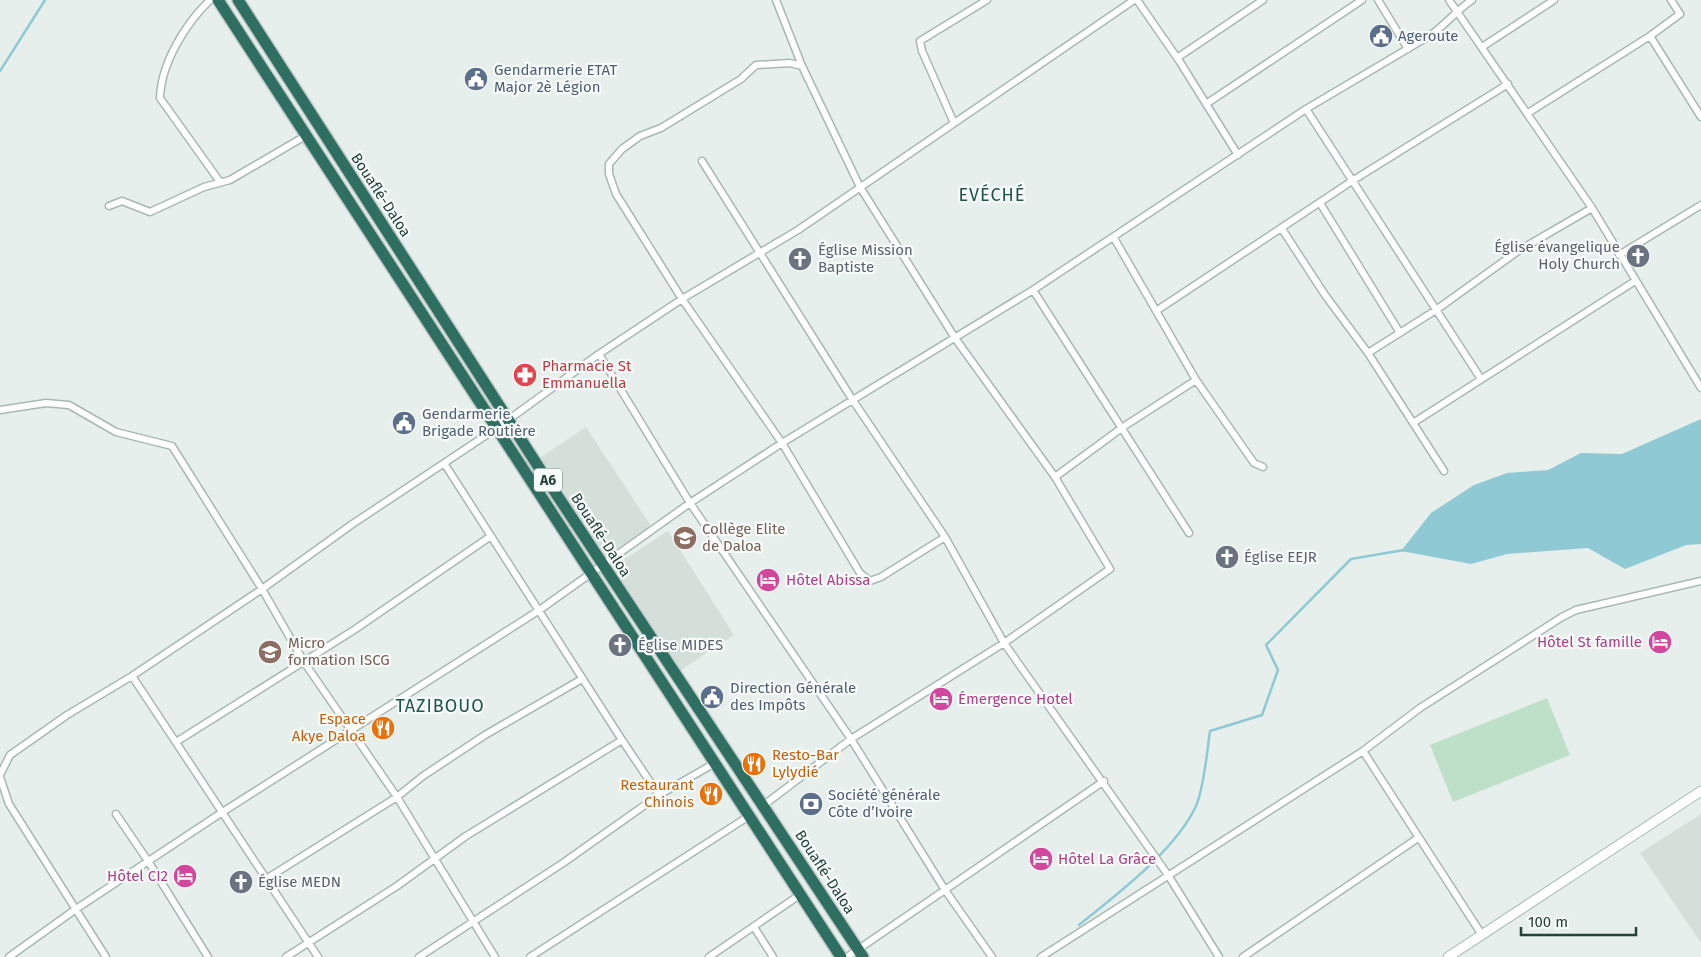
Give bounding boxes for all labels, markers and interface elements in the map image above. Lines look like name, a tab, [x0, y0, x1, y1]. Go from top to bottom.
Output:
public building icon: Ageroute	[1368, 23, 1394, 49]
place label: Ageroute	[1398, 27, 1459, 45]
place label: Gendarmerie ETAT Major 2è Légion	[494, 61, 617, 96]
public building icon: Gendarmerie ETAT Major 2è Légion	[463, 66, 489, 92]
street label: Bouaflé-Daloa	[347, 150, 415, 240]
district label: EVÉCHÉ	[958, 183, 1026, 206]
place label: Église évangelique Holy Church	[1494, 238, 1620, 273]
place label: Église Mission Baptiste	[818, 241, 913, 276]
church icon: Église évangelique Holy Church	[1625, 243, 1651, 269]
church icon: Église Mission Baptiste	[787, 246, 813, 272]
place label: Pharmacie St Emmanuella	[542, 357, 632, 392]
pharmacy icon: Pharmacie St Emmanuella	[512, 362, 538, 388]
place label: Gendarmerie Brigade Routière	[422, 405, 536, 440]
public building icon: Gendarmerie Brigade Routière	[391, 410, 417, 436]
road number: A6	[534, 468, 562, 492]
street label: Bouaflé-Daloa	[567, 490, 635, 580]
place label: Collège Elite de Daloa	[702, 520, 785, 555]
school or university icon: Collège Elite de Daloa	[672, 525, 698, 551]
church icon: Église EEJR	[1214, 544, 1240, 570]
place label: Église EEJR	[1244, 548, 1317, 566]
hotel icon: Hôtel Abissa	[755, 567, 781, 593]
place label: Hôtel Abissa	[786, 571, 870, 589]
hotel icon: Hôtel St famille	[1647, 629, 1673, 655]
church icon: Église MIDES	[607, 632, 633, 658]
place label: Hôtel St famille	[1537, 633, 1642, 651]
place label: Micro formation ISCG	[288, 634, 390, 669]
place label: Église MIDES	[638, 636, 723, 654]
school or university icon: Micro formation ISCG	[257, 639, 283, 665]
place label: Direction Générale des Impôts	[730, 679, 856, 714]
public building icon: Direction Générale des Impôts	[699, 684, 725, 710]
hotel icon: Émergence Hotel	[928, 686, 954, 712]
place label: Émergence Hotel	[958, 690, 1073, 708]
district label: TAZIBOUO	[395, 695, 485, 717]
place label: Espace Akye Daloa	[292, 710, 366, 745]
restaurant icon: Espace Akye Daloa	[370, 715, 396, 741]
place label: Resto-Bar Lylydié	[772, 746, 839, 781]
restaurant icon: Resto-Bar Lylydié	[741, 751, 767, 777]
place label: Restaurant Chinois	[620, 776, 695, 811]
restaurant icon: Restaurant Chinois	[698, 781, 724, 807]
place label: Société générale Côte d’Ivoire	[828, 786, 940, 821]
bank icon: Société générale Côte d’Ivoire	[798, 791, 824, 817]
street label: Bouaflé-Daloa	[791, 827, 859, 917]
hotel icon: Hôtel La Grâce	[1028, 846, 1054, 872]
place label: Hôtel La Grâce	[1058, 850, 1156, 868]
hotel icon: Hôtel CI2	[172, 863, 198, 889]
place label: Hôtel CI2	[107, 867, 168, 885]
church icon: Église MEDN	[228, 869, 254, 895]
place label: Église MEDN	[258, 873, 341, 891]
scale bar	[1521, 904, 1636, 936]
text: 100 m	[1528, 913, 1568, 931]

